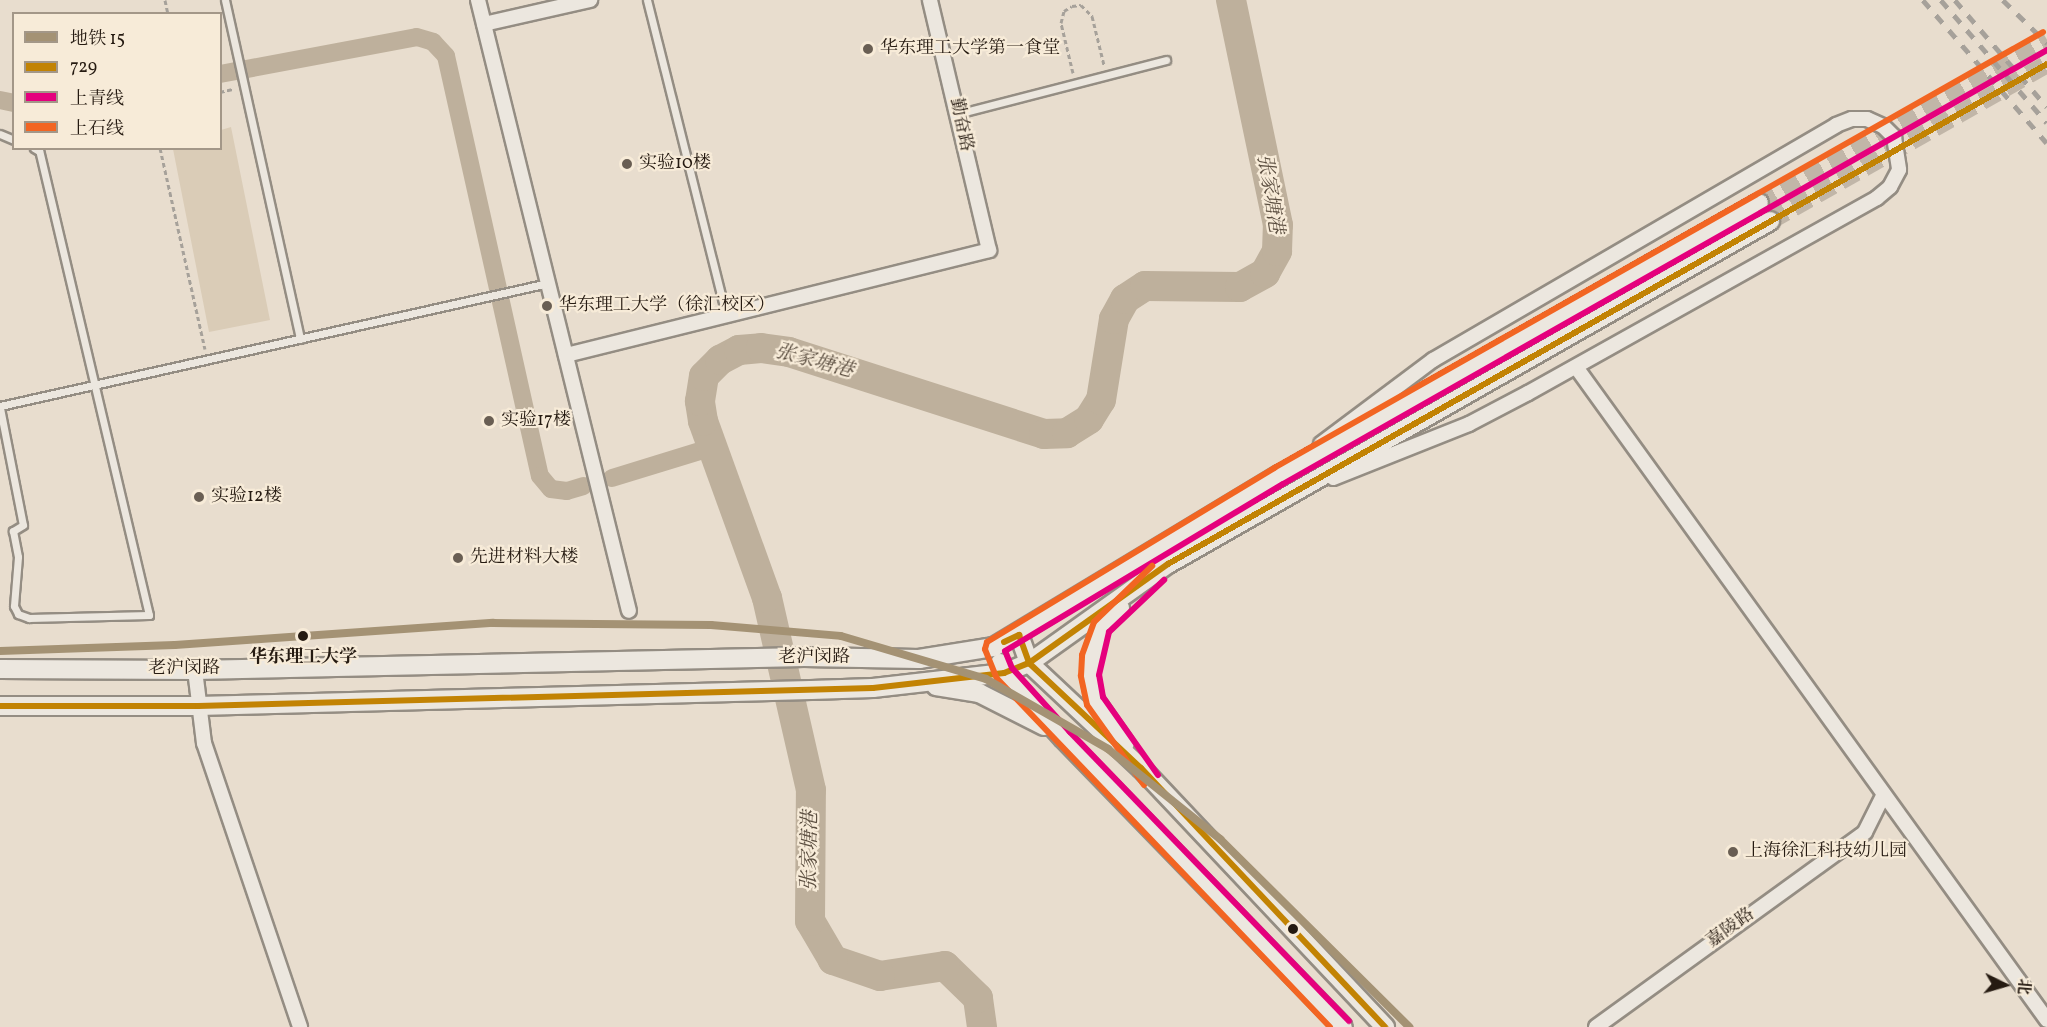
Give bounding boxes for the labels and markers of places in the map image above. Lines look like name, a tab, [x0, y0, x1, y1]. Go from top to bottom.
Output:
place label: 华东理工大学第一食堂	[880, 38, 1060, 60]
marker: 华东理工大学第一食堂	[861, 42, 875, 56]
place label: 实验10楼	[639, 153, 711, 175]
marker: 实验10楼	[620, 157, 634, 171]
place label: 华东理工大学（徐汇校区）	[559, 295, 775, 317]
marker: 华东理工大学（徐汇校区）	[540, 299, 554, 313]
place label: 实验17楼	[501, 410, 571, 432]
marker: 实验17楼	[482, 414, 496, 428]
place label: 实验12楼	[211, 486, 282, 508]
marker: 实验12楼	[192, 490, 206, 504]
place label: 先进材料大楼	[470, 547, 578, 569]
marker: 先进材料大楼	[451, 551, 465, 565]
marker: 华东理工大学	[294, 627, 312, 645]
place label: 华东理工大学	[249, 647, 357, 669]
place label: 上海徐汇科技幼儿园	[1745, 841, 1907, 863]
marker: 上海徐汇科技幼儿园	[1726, 845, 1740, 859]
unlabelled marker	[1287, 923, 1299, 935]

